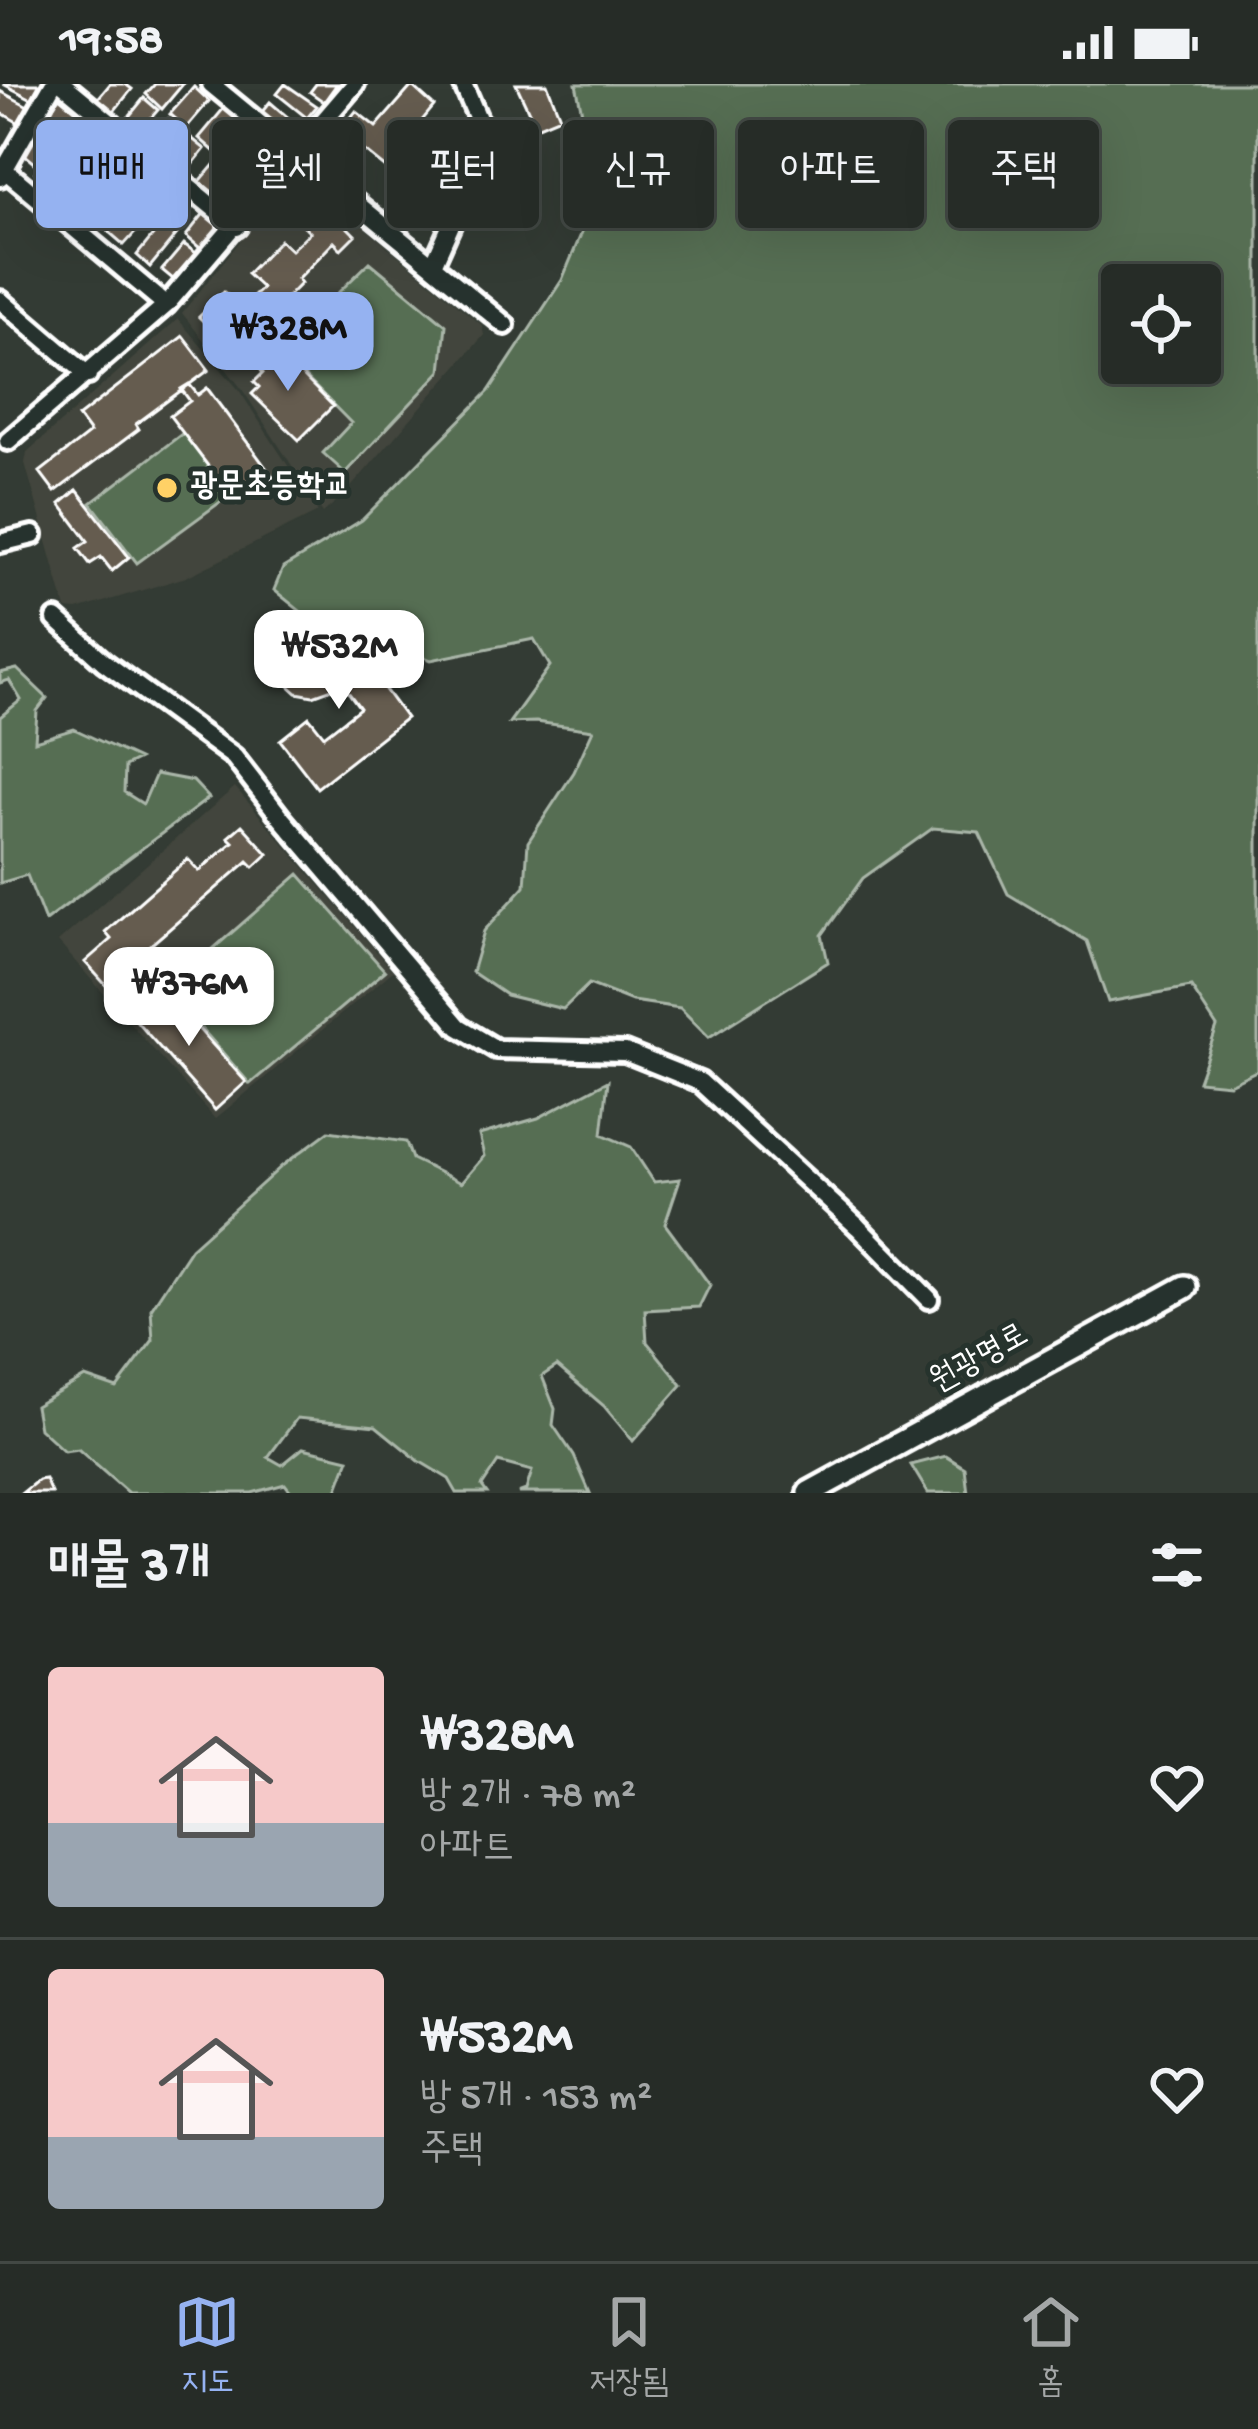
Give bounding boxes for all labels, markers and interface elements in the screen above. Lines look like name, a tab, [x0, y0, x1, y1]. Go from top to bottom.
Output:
text: 19:58	[60, 16, 163, 69]
chip: 매매	[36, 120, 188, 228]
chip: 월세	[212, 120, 363, 228]
chip: 필터	[387, 120, 539, 228]
chip: 신규	[563, 120, 714, 228]
chip: 아파트	[738, 120, 924, 228]
chip: 주택	[948, 120, 1099, 228]
map controls	[1101, 264, 1221, 384]
button: locate	[1101, 264, 1221, 384]
pin: ₩328M	[204, 292, 372, 394]
text: ₩328M	[230, 308, 346, 354]
place label: 광문초등학교	[191, 469, 350, 507]
marker: 광문초등학교	[154, 475, 180, 501]
pin: ₩532M	[255, 610, 423, 712]
text: ₩532M	[281, 626, 397, 672]
pin: ₩376M	[105, 947, 273, 1049]
text: ₩376M	[131, 963, 247, 1009]
street label: 원광명로	[924, 1318, 1036, 1402]
icon: filters	[1144, 1532, 1210, 1598]
text: 매물 3개	[48, 1539, 210, 1599]
text: ₩328M	[420, 1709, 573, 1769]
icon: home	[144, 1715, 288, 1859]
icon: heart	[1144, 1754, 1210, 1820]
text: 방 2개 · 78 m²	[420, 1775, 636, 1821]
text: 아파트	[420, 1827, 514, 1873]
text: ₩532M	[420, 2011, 572, 2071]
icon: home	[144, 2017, 288, 2161]
icon: heart	[1144, 2056, 1210, 2122]
text: 방 5개 · 153 m²	[420, 2077, 652, 2123]
text: 주택	[420, 2129, 483, 2175]
tab: 지도	[174, 2289, 240, 2404]
tab: 저장됨	[589, 2289, 669, 2404]
tab: 홈	[1018, 2289, 1084, 2404]

